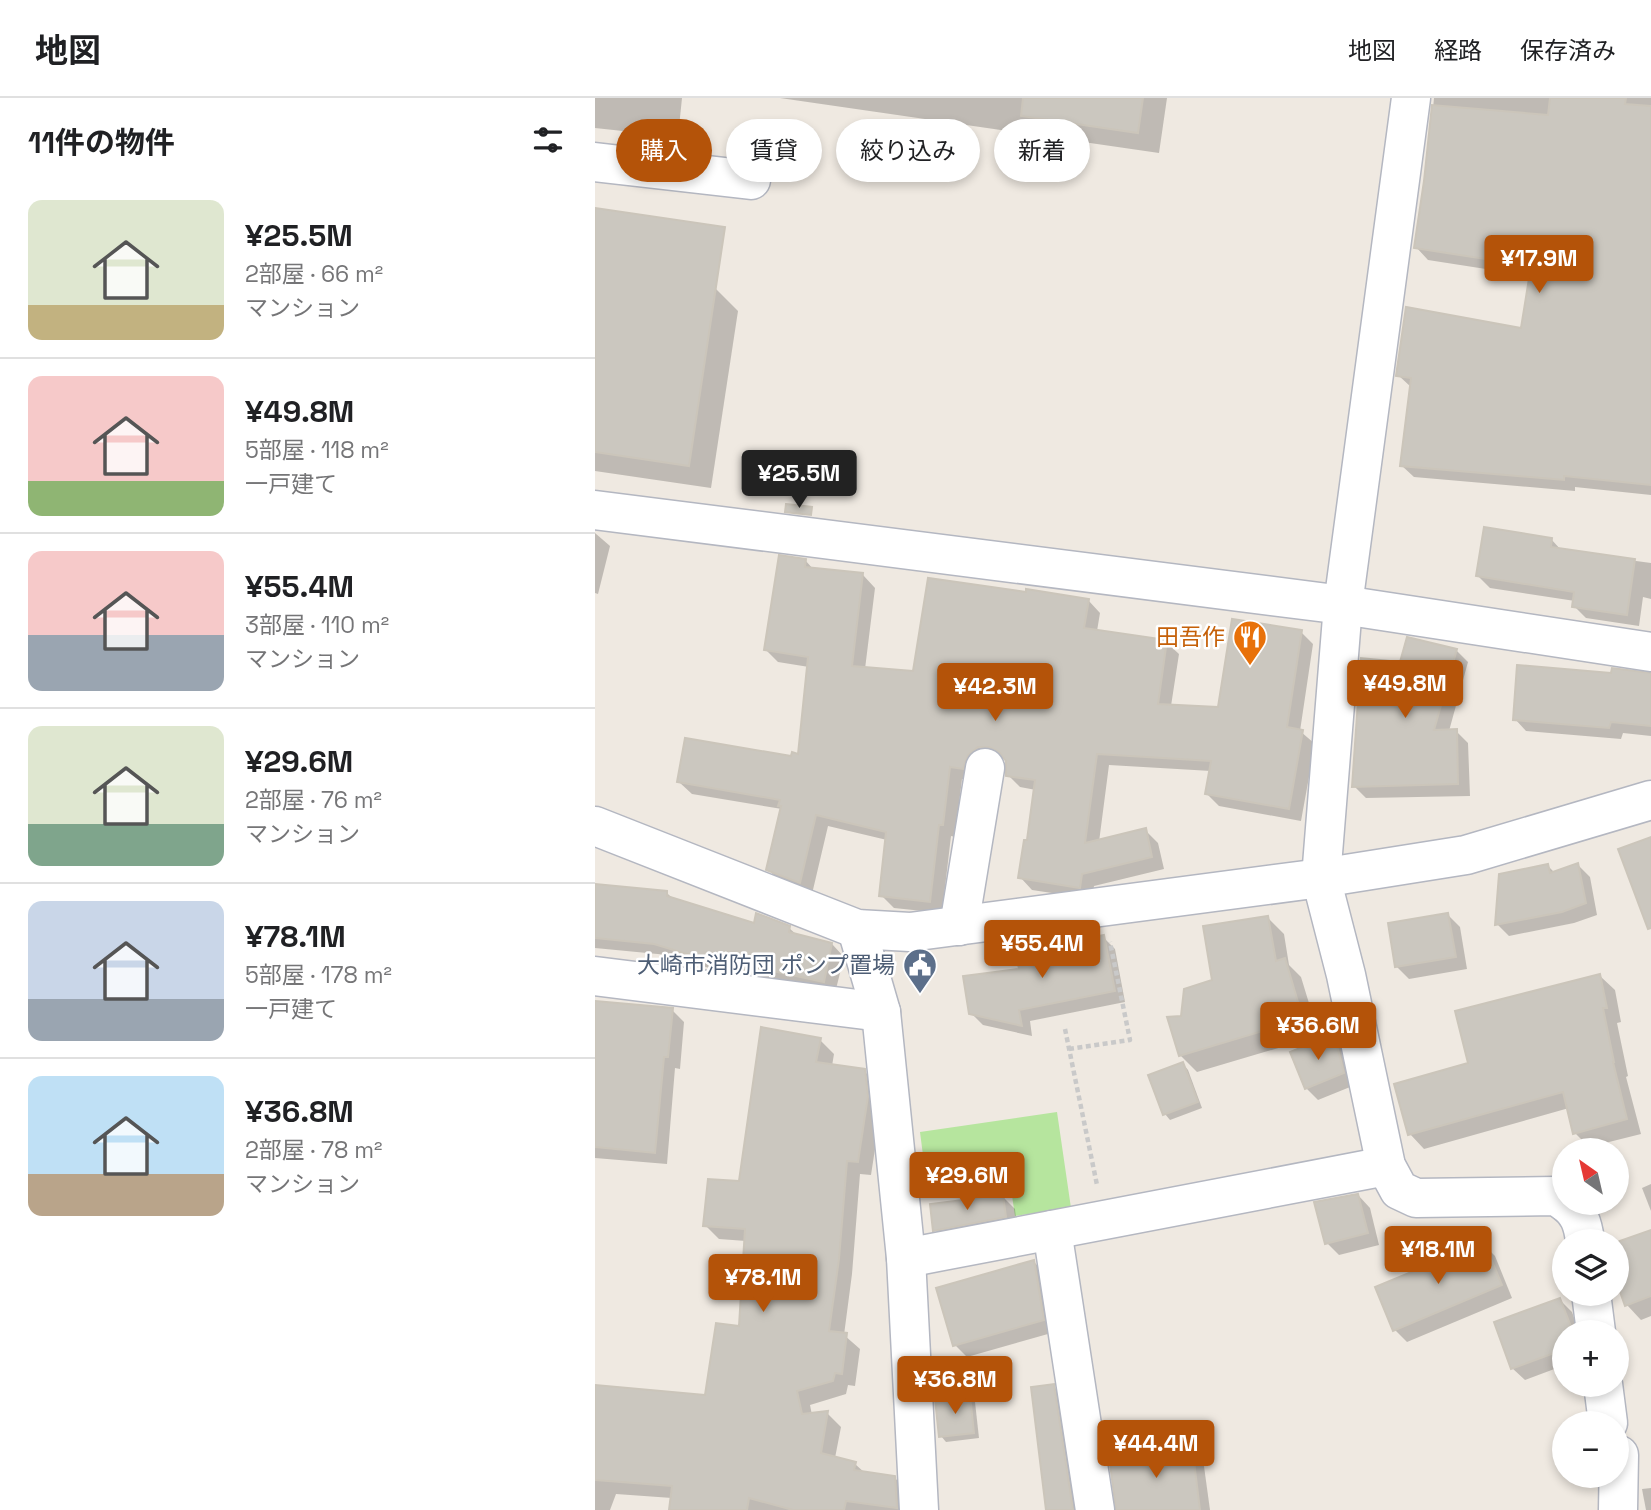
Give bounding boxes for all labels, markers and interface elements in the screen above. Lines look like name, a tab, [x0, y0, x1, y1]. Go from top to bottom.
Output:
text: 地図	[35, 30, 101, 72]
text: 地図	[1348, 35, 1396, 66]
text: 経路	[1434, 35, 1482, 66]
text: 保存済み	[1520, 35, 1616, 66]
chip: 購入	[616, 119, 712, 182]
chip: 賃貸	[726, 119, 822, 182]
chip: 絞り込み	[836, 119, 980, 182]
chip: 新着	[994, 119, 1090, 182]
icon: filters	[529, 121, 567, 159]
text: 11件の物件	[28, 123, 175, 162]
text: ¥25.5M	[245, 216, 353, 255]
icon: home	[84, 228, 168, 312]
pin: ¥17.9M	[1482, 236, 1596, 295]
text: ¥17.9M	[1500, 243, 1578, 273]
text: 2部屋 · 66 m²	[245, 259, 383, 289]
text: マンション	[245, 293, 360, 323]
text: ¥49.8M	[245, 392, 354, 431]
icon: home	[84, 404, 168, 488]
text: 5部屋 · 118 m²	[245, 435, 389, 465]
pin: ¥25.5M	[742, 450, 856, 510]
text: ¥25.5M	[758, 458, 840, 488]
text: 一戸建て	[245, 469, 337, 499]
text: ¥55.4M	[245, 567, 354, 606]
icon: home	[84, 579, 168, 663]
text: 3部屋 · 110 m²	[245, 610, 389, 640]
restaurant icon: 田吾作	[1231, 618, 1269, 667]
place label: 田吾作	[1156, 622, 1225, 652]
text: マンション	[245, 644, 360, 674]
pin: ¥49.8M	[1348, 660, 1462, 720]
pin: ¥42.3M	[938, 664, 1052, 723]
text: ¥49.8M	[1363, 668, 1447, 698]
text: ¥42.3M	[953, 671, 1037, 701]
text: ¥29.6M	[245, 742, 353, 781]
icon: home	[84, 754, 168, 838]
text: 2部屋 · 76 m²	[245, 785, 382, 815]
text: マンション	[245, 819, 360, 849]
text: ¥78.1M	[245, 917, 346, 956]
pin: ¥55.4M	[985, 920, 1099, 980]
text: ¥55.4M	[1000, 928, 1084, 958]
icon: home	[84, 929, 168, 1013]
public building icon: 大崎市消防団 ポンプ置場	[901, 946, 939, 995]
place label: 大崎市消防団 ポンプ置場	[637, 950, 895, 980]
text: 5部屋 · 178 m²	[245, 960, 392, 990]
text: 一戸建て	[245, 994, 337, 1024]
pin: ¥36.6M	[1261, 1002, 1375, 1062]
text: ¥36.6M	[1276, 1010, 1360, 1040]
text: ¥36.8M	[245, 1092, 354, 1131]
icon: home	[84, 1104, 168, 1188]
text: 2部屋 · 78 m²	[245, 1135, 382, 1165]
north arrow	[1552, 1138, 1629, 1214]
map controls	[1552, 1138, 1629, 1488]
pin: ¥29.6M	[910, 1152, 1024, 1212]
text: ¥29.6M	[926, 1160, 1008, 1190]
text: マンション	[245, 1169, 360, 1199]
pin: ¥18.1M	[1381, 1226, 1495, 1286]
button: layers	[1552, 1229, 1629, 1306]
text: ¥18.1M	[1401, 1234, 1475, 1264]
pin: ¥78.1M	[706, 1254, 820, 1314]
text: ¥78.1M	[724, 1262, 802, 1292]
button: +	[1552, 1320, 1629, 1397]
pin: ¥36.8M	[898, 1356, 1012, 1416]
text: ¥36.8M	[913, 1364, 997, 1394]
button: −	[1552, 1411, 1629, 1488]
pin: ¥44.4M	[1099, 1420, 1213, 1480]
text: ¥44.4M	[1113, 1428, 1199, 1458]

